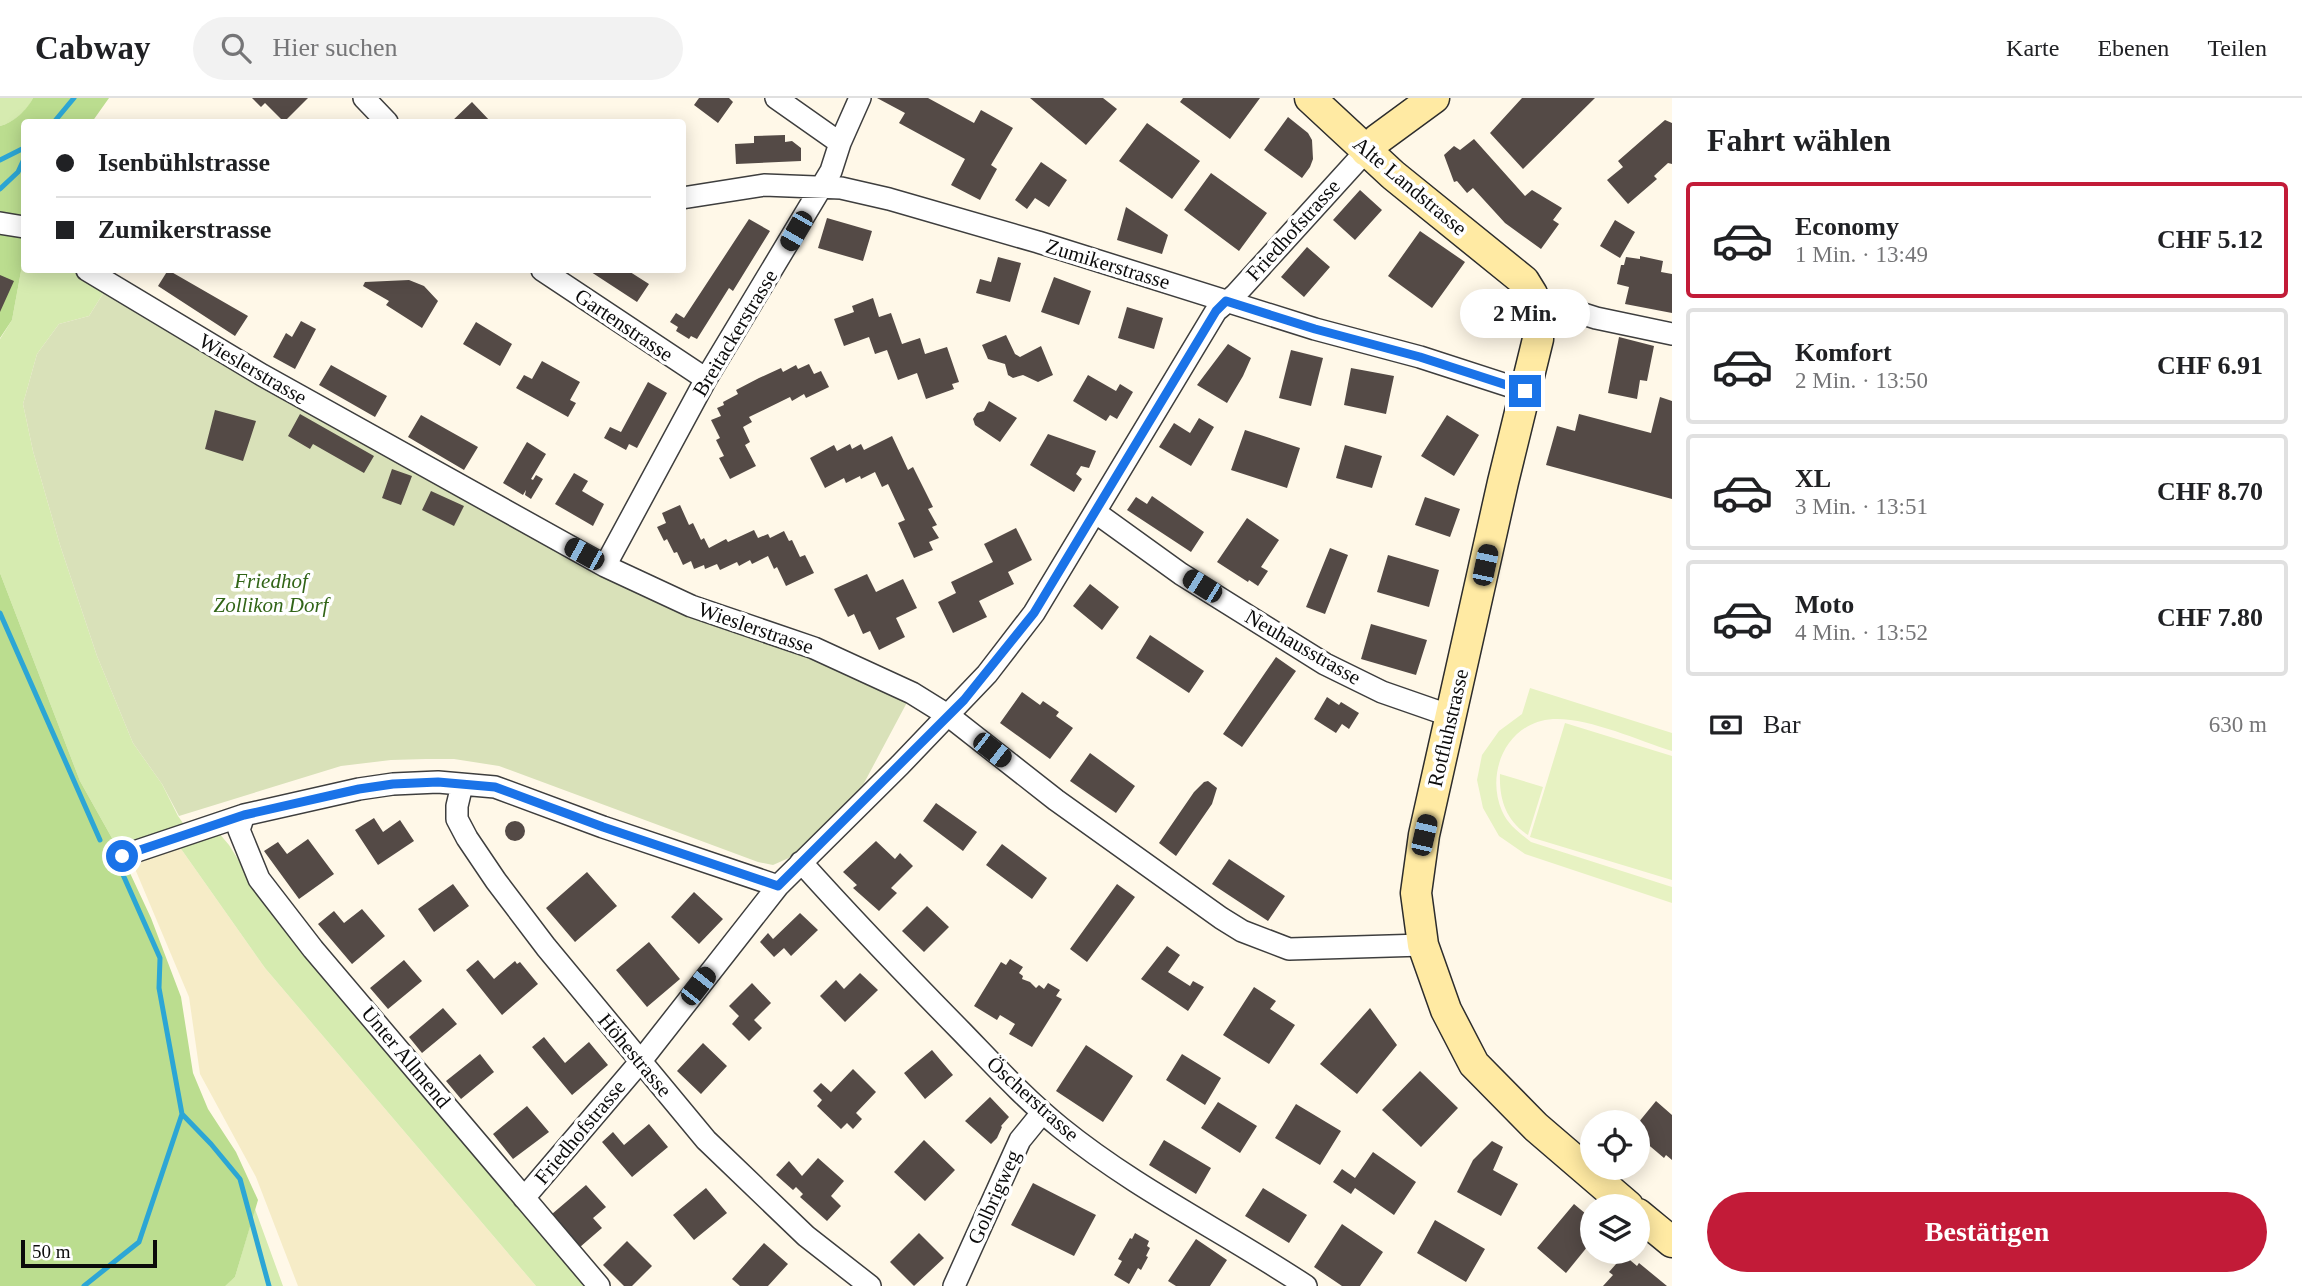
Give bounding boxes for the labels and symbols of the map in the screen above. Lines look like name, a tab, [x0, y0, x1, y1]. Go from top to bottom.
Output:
street label: Alte Landstrasse	[1348, 132, 1472, 240]
street label: Friedhofstrasse	[1241, 174, 1345, 286]
car	[777, 208, 816, 254]
street label: Zumikerstrasse	[1043, 234, 1173, 294]
street label: Breitackerstrasse	[688, 265, 782, 401]
street label: Gartenstrasse	[570, 283, 678, 367]
callout: 2 Min.	[1460, 289, 1590, 338]
street label: Wieslerstrasse	[195, 328, 311, 410]
route end	[1509, 375, 1541, 407]
car	[561, 535, 608, 573]
car	[1471, 542, 1500, 588]
car	[1179, 566, 1226, 606]
park label: Friedhof Zollikon Dorf	[214, 569, 332, 617]
street label: Wieslerstrasse	[695, 597, 817, 659]
street label: Neuhausstrasse	[1241, 604, 1365, 690]
street label: Rotfluhstrasse	[1423, 667, 1473, 789]
car	[969, 729, 1016, 771]
car	[1410, 812, 1439, 858]
route start	[106, 840, 138, 872]
car	[677, 963, 720, 1009]
street label: Unter Allmend	[357, 1001, 456, 1113]
street label: Höhestrasse	[593, 1008, 677, 1102]
street label: Öscherstrasse	[982, 1051, 1084, 1147]
street label: Friedhofstrasse	[530, 1075, 630, 1189]
street label: Golbrigweg	[963, 1146, 1026, 1248]
scale bar	[21, 1237, 158, 1269]

